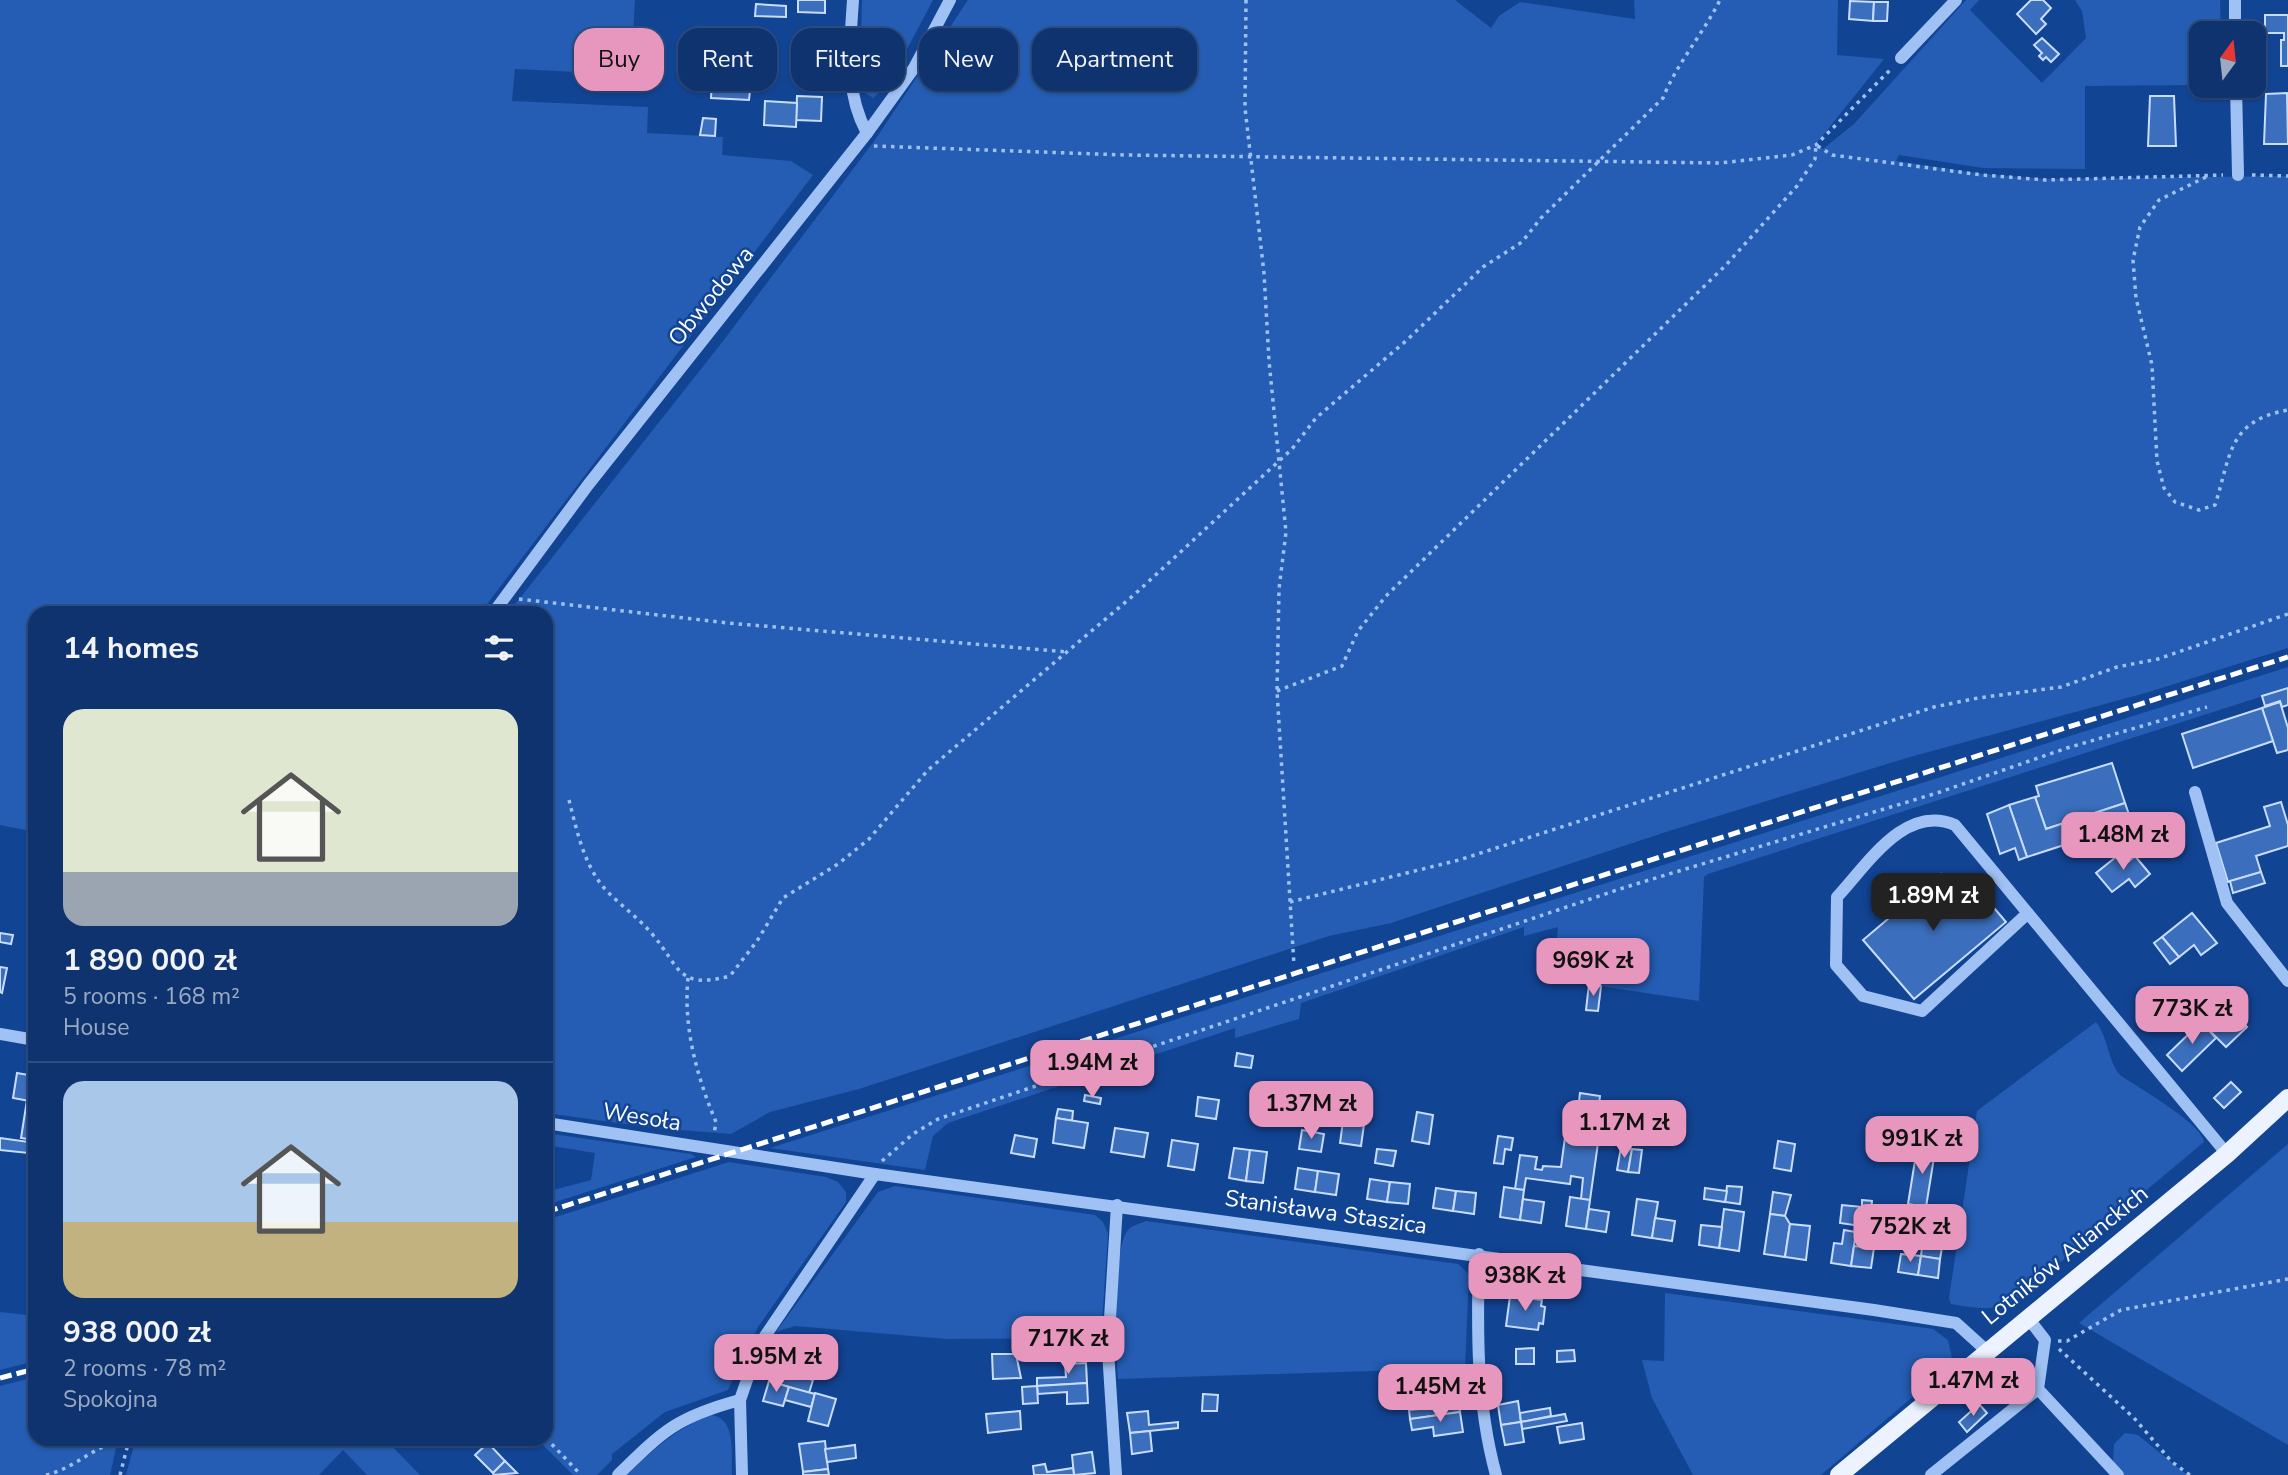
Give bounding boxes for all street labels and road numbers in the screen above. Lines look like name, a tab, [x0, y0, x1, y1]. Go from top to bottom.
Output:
street label: Obwodowa	[661, 240, 761, 352]
street label: Wesoła	[601, 1096, 683, 1138]
street label: Lotników Alianckich	[1975, 1178, 2155, 1332]
street label: Stanisława Staszica	[1223, 1182, 1429, 1242]

